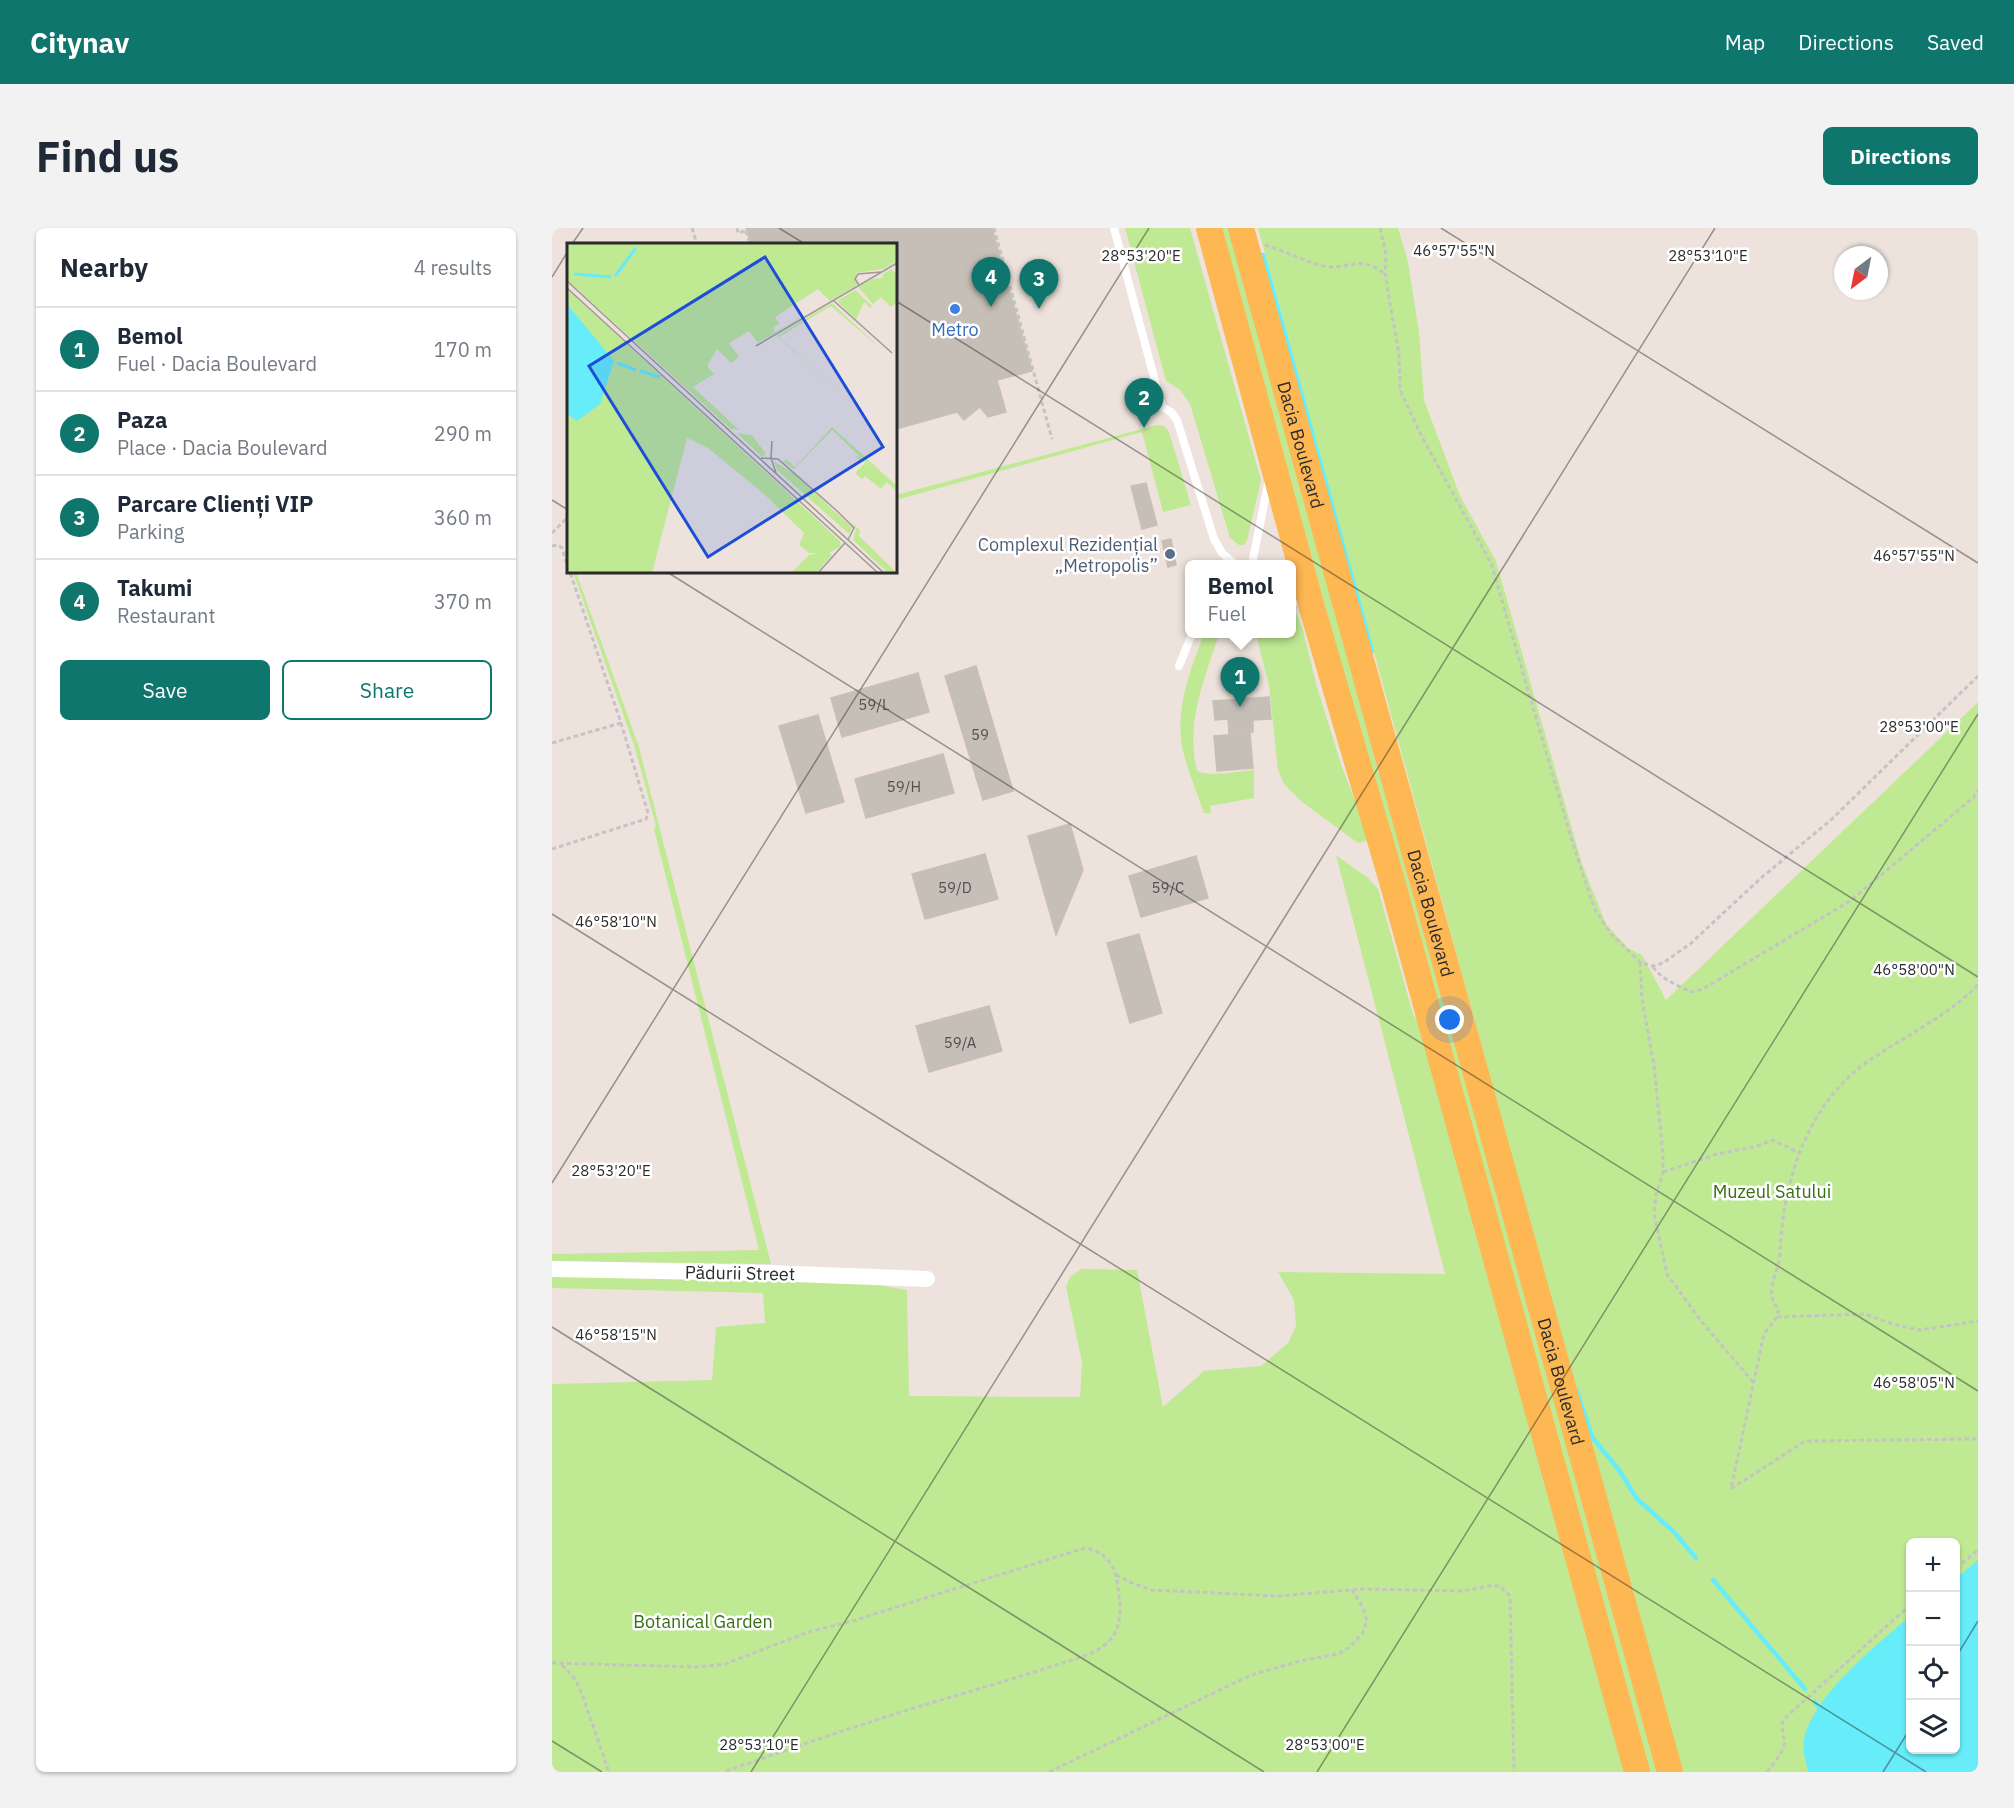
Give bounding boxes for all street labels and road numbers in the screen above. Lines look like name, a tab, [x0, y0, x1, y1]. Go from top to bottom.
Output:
street label: Dacia Boulevard	[1273, 379, 1330, 511]
street label: Dacia Boulevard	[1403, 847, 1460, 979]
street label: Pădurii Street	[685, 1261, 795, 1285]
street label: Dacia Boulevard	[1533, 1315, 1590, 1448]

